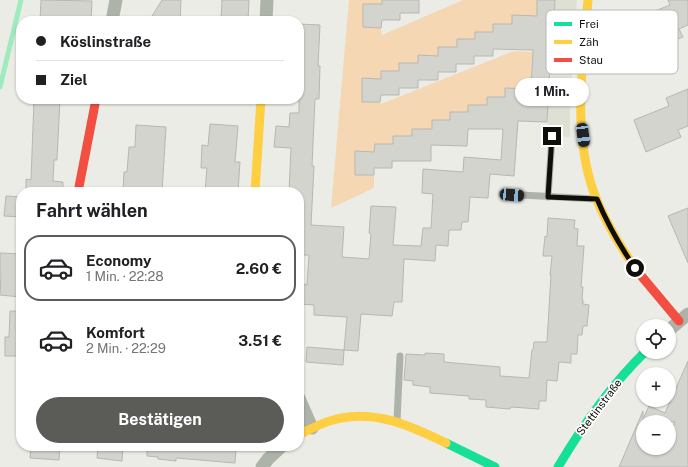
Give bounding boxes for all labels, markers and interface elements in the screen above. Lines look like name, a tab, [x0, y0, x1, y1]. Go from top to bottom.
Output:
legend	[546, 10, 678, 74]
text: Frei	[579, 18, 599, 30]
text: Köslinstraße	[60, 33, 151, 50]
text: Zäh	[579, 36, 599, 48]
text: Stau	[579, 54, 603, 66]
text: Ziel	[60, 71, 88, 88]
callout: 1 Min.	[515, 78, 589, 106]
text: 1 Min.	[534, 84, 570, 99]
car	[576, 122, 590, 148]
route end	[543, 127, 561, 145]
car	[500, 188, 524, 202]
text: Fahrt wählen	[36, 200, 148, 221]
icon: car	[38, 250, 74, 286]
text: Economy	[86, 252, 151, 269]
route start	[626, 259, 644, 277]
text: 2.60 €	[236, 260, 282, 277]
text: 1 Min. · 22:28	[86, 269, 164, 284]
map controls	[636, 319, 676, 455]
button: locate	[636, 319, 676, 359]
icon: car	[38, 322, 74, 358]
text: Komfort	[86, 324, 145, 341]
text: 3.51 €	[238, 332, 282, 349]
text: 2 Min. · 22:29	[86, 341, 166, 356]
button: +	[636, 367, 676, 407]
street label: Stettinstraße	[574, 377, 624, 437]
button: Bestätigen	[36, 397, 284, 443]
button: −	[636, 415, 676, 455]

